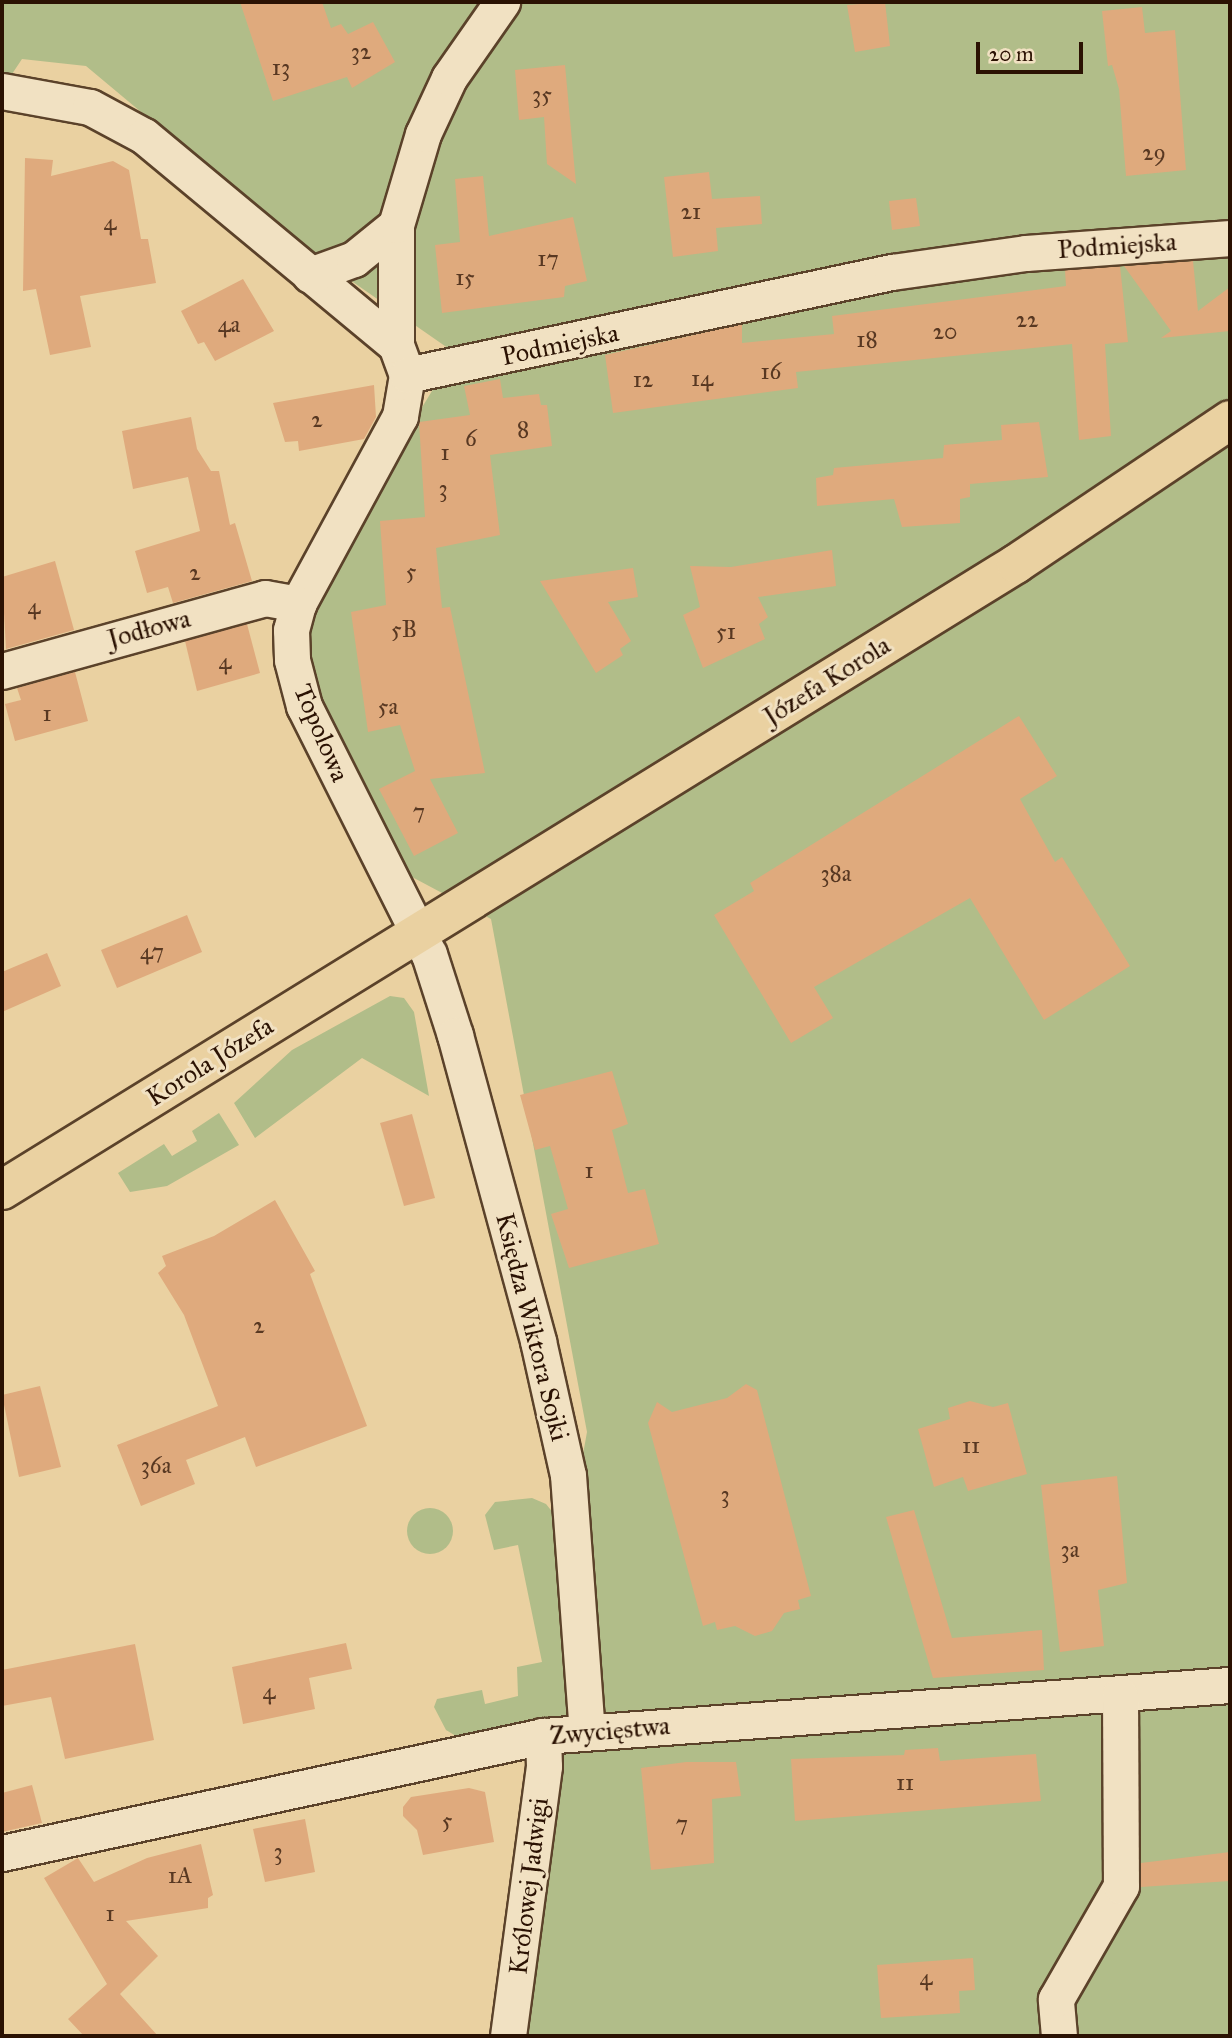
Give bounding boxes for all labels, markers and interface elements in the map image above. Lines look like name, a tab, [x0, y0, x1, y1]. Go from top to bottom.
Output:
scale bar	[980, 28, 1087, 72]
house number: 32	[351, 37, 371, 65]
text: 20 m	[989, 41, 1034, 67]
house number: 13	[272, 53, 290, 81]
house number: 35	[532, 80, 552, 108]
house number: 29	[1142, 138, 1166, 166]
house number: 21	[681, 197, 701, 225]
house number: 4	[104, 208, 116, 236]
street label: Podmiejska	[1056, 226, 1178, 266]
house number: 17	[537, 244, 559, 272]
house number: 15	[455, 263, 475, 291]
house number: 22	[1016, 305, 1038, 333]
house number: 4a	[218, 310, 240, 338]
street label: Podmiejska	[498, 317, 622, 373]
house number: 20	[933, 317, 957, 345]
house number: 18	[856, 325, 878, 353]
house number: 16	[761, 357, 781, 385]
house number: 14	[691, 364, 713, 392]
house number: 12	[633, 365, 653, 393]
house number: 2	[311, 405, 323, 433]
house number: 8	[517, 415, 529, 443]
house number: 6	[465, 424, 477, 452]
house number: 1	[440, 438, 450, 466]
house number: 3	[438, 474, 448, 502]
house number: 5	[406, 557, 416, 585]
house number: 2	[189, 558, 201, 586]
house number: 4	[28, 592, 40, 620]
street label: Jodłowa	[104, 603, 194, 655]
house number: 5B	[391, 615, 417, 643]
house number: 51	[716, 617, 736, 645]
street label: Józefa Korola	[758, 630, 896, 732]
house number: 4	[219, 647, 231, 675]
street label: Topolowa	[286, 679, 356, 787]
house number: 5a	[378, 692, 398, 720]
house number: 1	[42, 699, 52, 727]
house number: 7	[413, 797, 425, 825]
house number: 38a	[820, 859, 852, 887]
house number: 47	[140, 937, 164, 965]
street label: Korola Józefa	[141, 1011, 279, 1113]
house number: 1	[584, 1156, 594, 1184]
street label: Księdza Wiktora Sojki	[489, 1210, 575, 1444]
house number: 2	[253, 1311, 265, 1339]
house number: 11	[962, 1431, 980, 1459]
house number: 36a	[141, 1451, 171, 1479]
house number: 3	[720, 1480, 730, 1508]
house number: 3a	[1061, 1535, 1079, 1563]
house number: 4	[263, 1677, 275, 1705]
street label: Zwycięstwa	[549, 1710, 671, 1752]
house number: 11	[896, 1768, 914, 1796]
street label: Królowej Jadwigi	[503, 1796, 555, 1976]
house number: 5	[442, 1806, 452, 1834]
house number: 7	[676, 1809, 688, 1837]
house number: 3	[273, 1837, 283, 1865]
house number: 1A	[168, 1861, 192, 1889]
house number: 1	[105, 1899, 115, 1927]
house number: 4	[920, 1963, 932, 1991]

